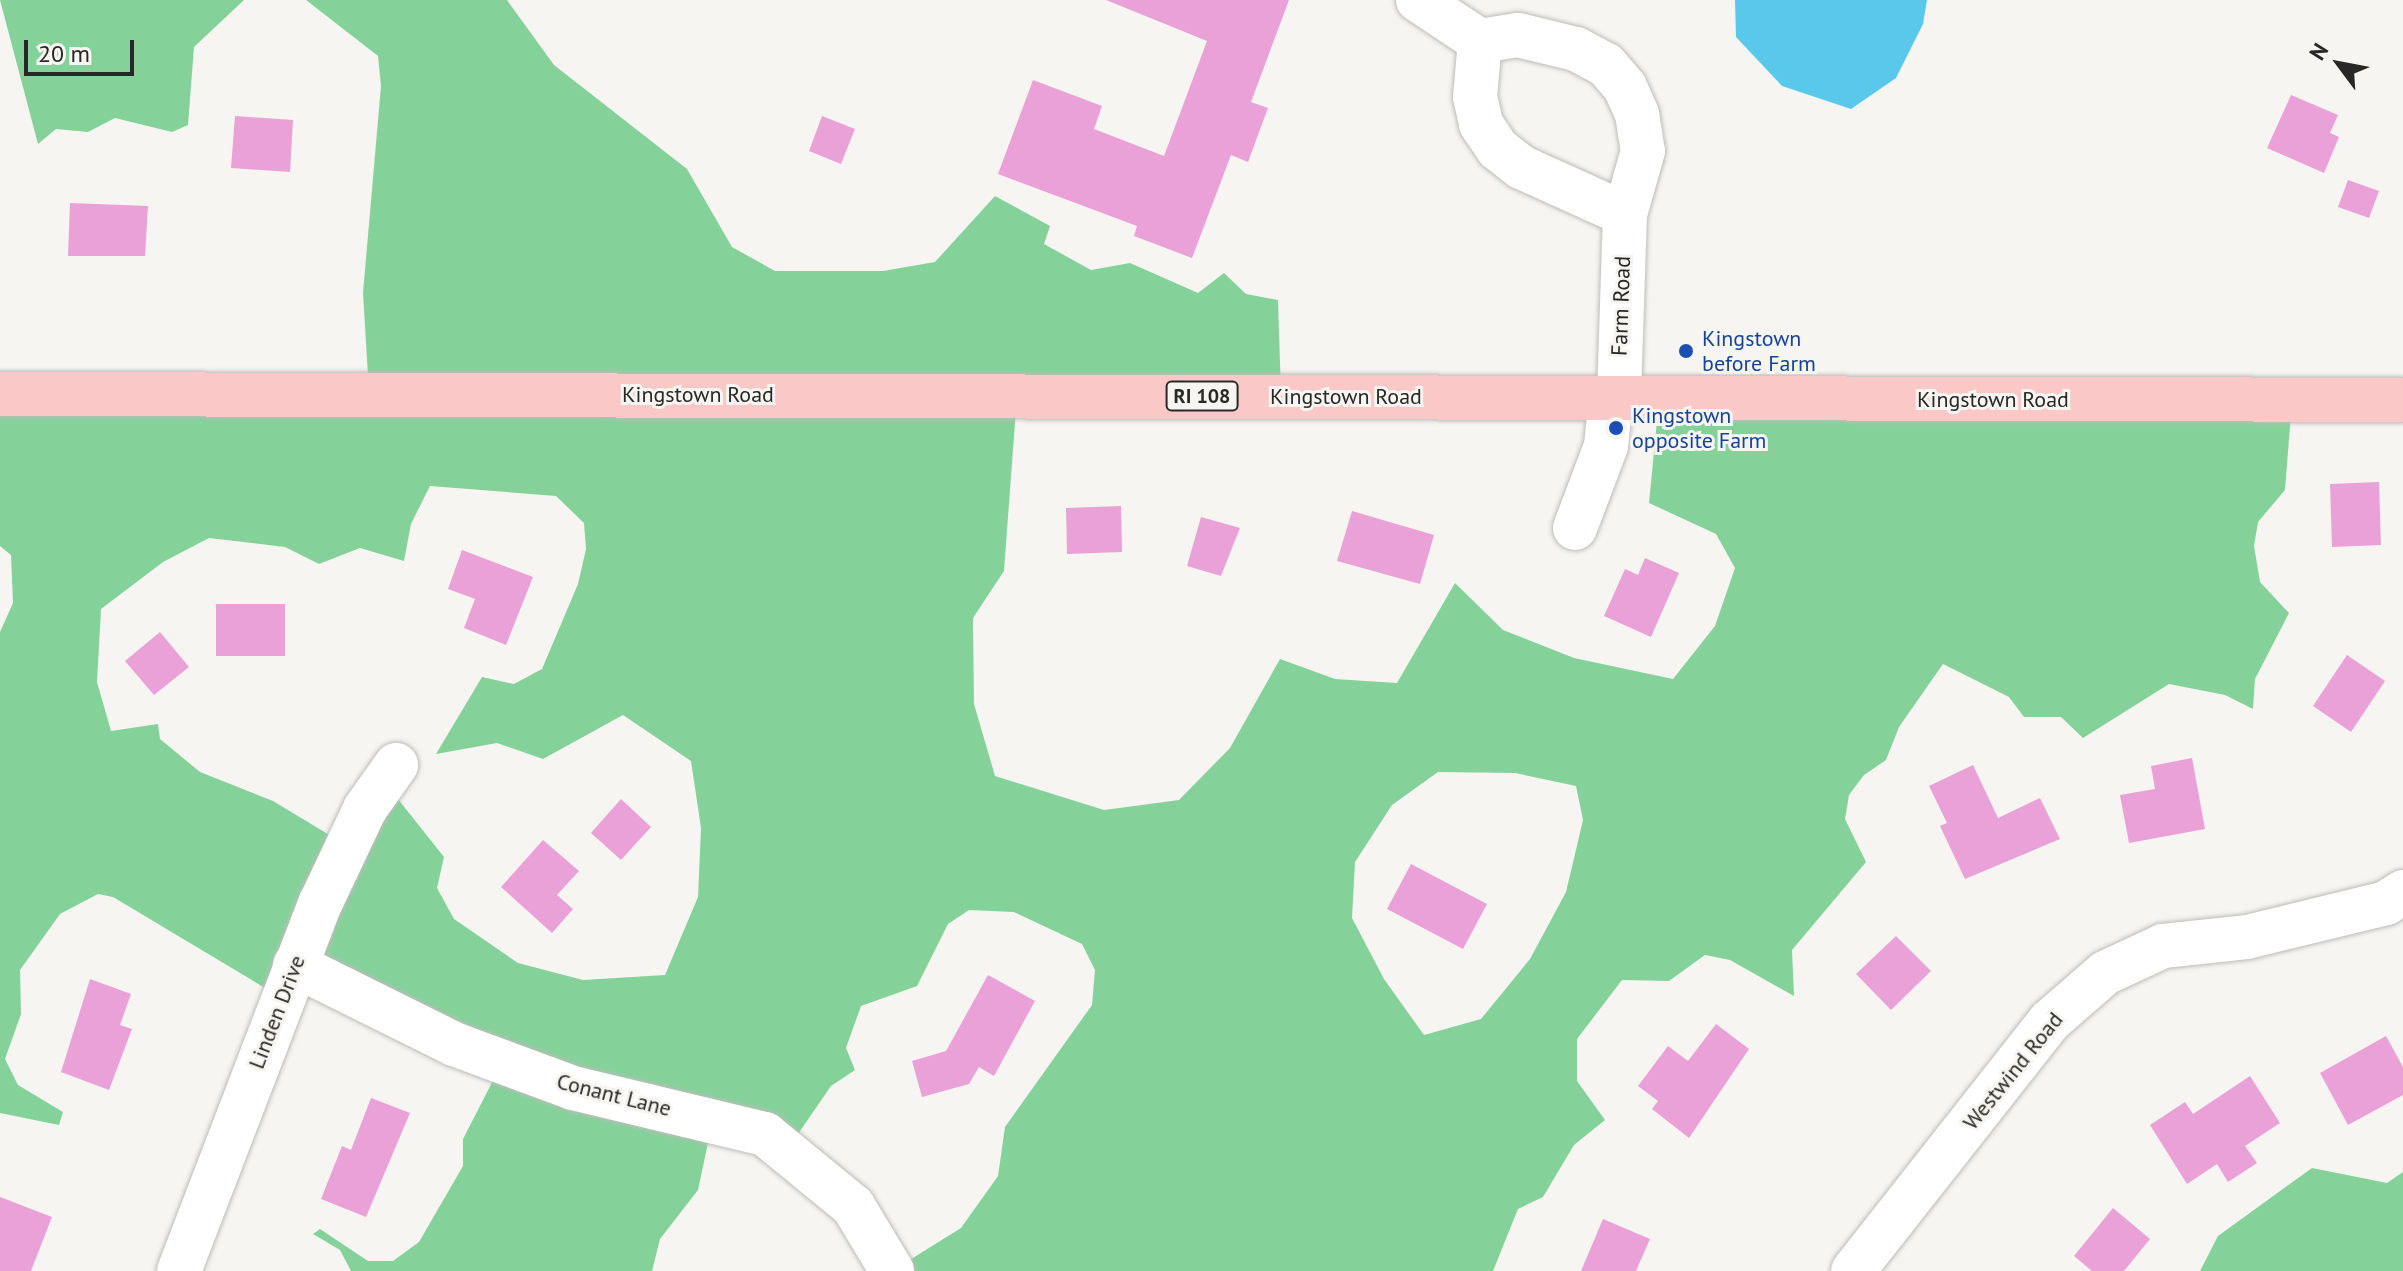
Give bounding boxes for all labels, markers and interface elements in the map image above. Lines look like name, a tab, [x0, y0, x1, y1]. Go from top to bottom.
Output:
scale bar	[28, 24, 138, 74]
north arrow	[2299, 24, 2379, 104]
text: 20 m	[38, 38, 90, 69]
text: N	[2303, 38, 2334, 65]
street label: Farm Road	[1606, 256, 1636, 356]
place label: Kingstown before Farm	[1702, 325, 1816, 376]
marker: Kingstown before Farm	[1677, 342, 1695, 360]
road number: RI 108	[1164, 380, 1240, 412]
street label: Kingstown Road	[622, 382, 774, 408]
street label: Kingstown Road	[1270, 384, 1422, 410]
street label: Kingstown Road	[1917, 387, 2069, 413]
place label: Kingstown opposite Farm	[1632, 402, 1766, 454]
marker: Kingstown opposite Farm	[1607, 419, 1625, 437]
street label: Linden Drive	[243, 951, 311, 1073]
street label: Westwind Road	[1958, 1007, 2068, 1135]
street label: Conant Lane	[554, 1068, 674, 1122]

